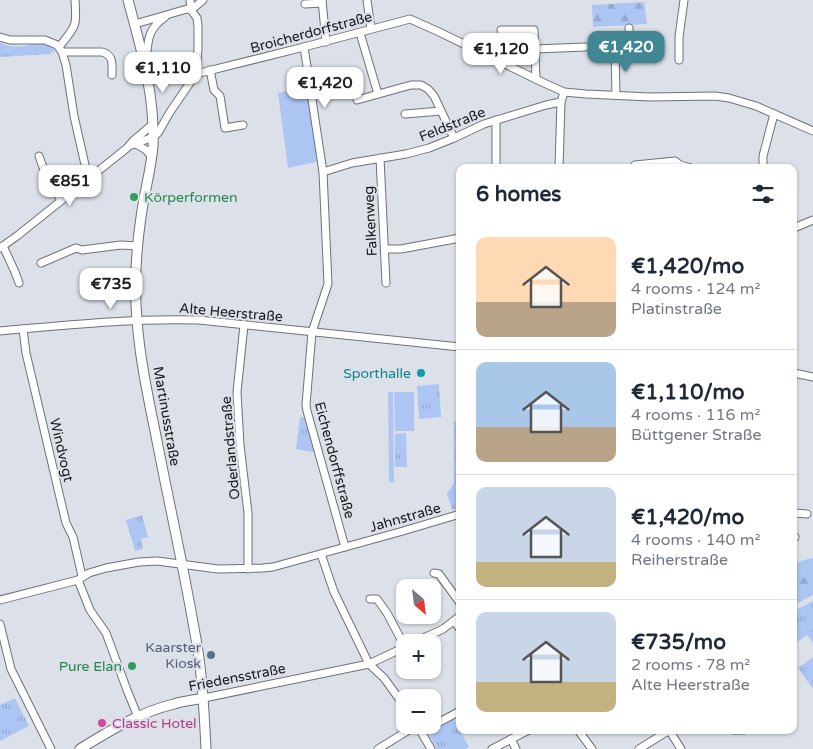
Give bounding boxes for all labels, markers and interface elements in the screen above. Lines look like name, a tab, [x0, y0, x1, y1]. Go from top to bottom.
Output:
street label: Broicherdorfstraße	[248, 8, 374, 57]
pin: €1,420	[585, 30, 667, 73]
pin: €1,120	[460, 32, 542, 75]
text: €1,420	[599, 37, 653, 57]
text: €1,120	[473, 39, 529, 59]
pin: €1,110	[122, 52, 204, 94]
text: €1,110	[135, 58, 191, 78]
pin: €1,420	[284, 66, 366, 109]
text: €1,420	[298, 73, 352, 93]
street label: Feldstraße	[417, 103, 488, 145]
pin: €851	[40, 164, 100, 207]
text: €851	[49, 171, 91, 191]
icon: filters	[749, 180, 777, 208]
text: 6 homes	[476, 182, 561, 207]
street label: Falkenweg	[360, 185, 381, 257]
place label: Körperformen	[144, 189, 238, 206]
marker: Körperformen	[128, 191, 140, 203]
text: €1,420/mo	[631, 254, 744, 279]
icon: home	[516, 257, 576, 317]
pin: €735	[81, 268, 141, 310]
text: €735	[90, 274, 132, 294]
text: 4 rooms · 124 m²	[631, 279, 760, 299]
text: Platinstraße	[631, 299, 722, 319]
street label: Alte Heerstraße	[178, 300, 284, 326]
street label: Martinusstraße	[149, 365, 184, 467]
place label: Sporthalle	[343, 365, 411, 382]
marker: Sporthalle	[415, 367, 427, 379]
text: €1,110/mo	[631, 380, 745, 405]
icon: home	[516, 382, 576, 442]
street label: Oderlandstraße	[218, 396, 243, 500]
street label: Eichendorffstraße	[311, 400, 358, 520]
text: 4 rooms · 116 m²	[631, 405, 760, 425]
street label: Windvogt	[46, 417, 77, 484]
text: Büttgener Straße	[631, 425, 762, 445]
street label: Jahnstraße	[368, 499, 443, 536]
text: €1,420/mo	[631, 505, 744, 530]
icon: home	[516, 507, 576, 567]
text: 4 rooms · 140 m²	[631, 530, 760, 550]
text: Reiherstraße	[631, 550, 728, 570]
north arrow	[396, 579, 441, 624]
map controls	[396, 579, 441, 734]
text: €735/mo	[631, 630, 726, 655]
icon: home	[516, 632, 576, 692]
button: +	[396, 634, 441, 679]
place label: Kaarster Kiosk	[145, 639, 202, 672]
marker: Kaarster Kiosk	[205, 649, 217, 661]
text: 2 rooms · 78 m²	[631, 655, 750, 675]
place label: Pure Elan	[59, 658, 122, 675]
marker: Pure Elan	[126, 660, 138, 672]
street label: Friedensstraße	[187, 660, 287, 695]
text: Alte Heerstraße	[631, 675, 750, 695]
button: −	[396, 689, 441, 734]
place label: Classic Hotel	[112, 715, 197, 732]
marker: Classic Hotel	[96, 717, 108, 729]

